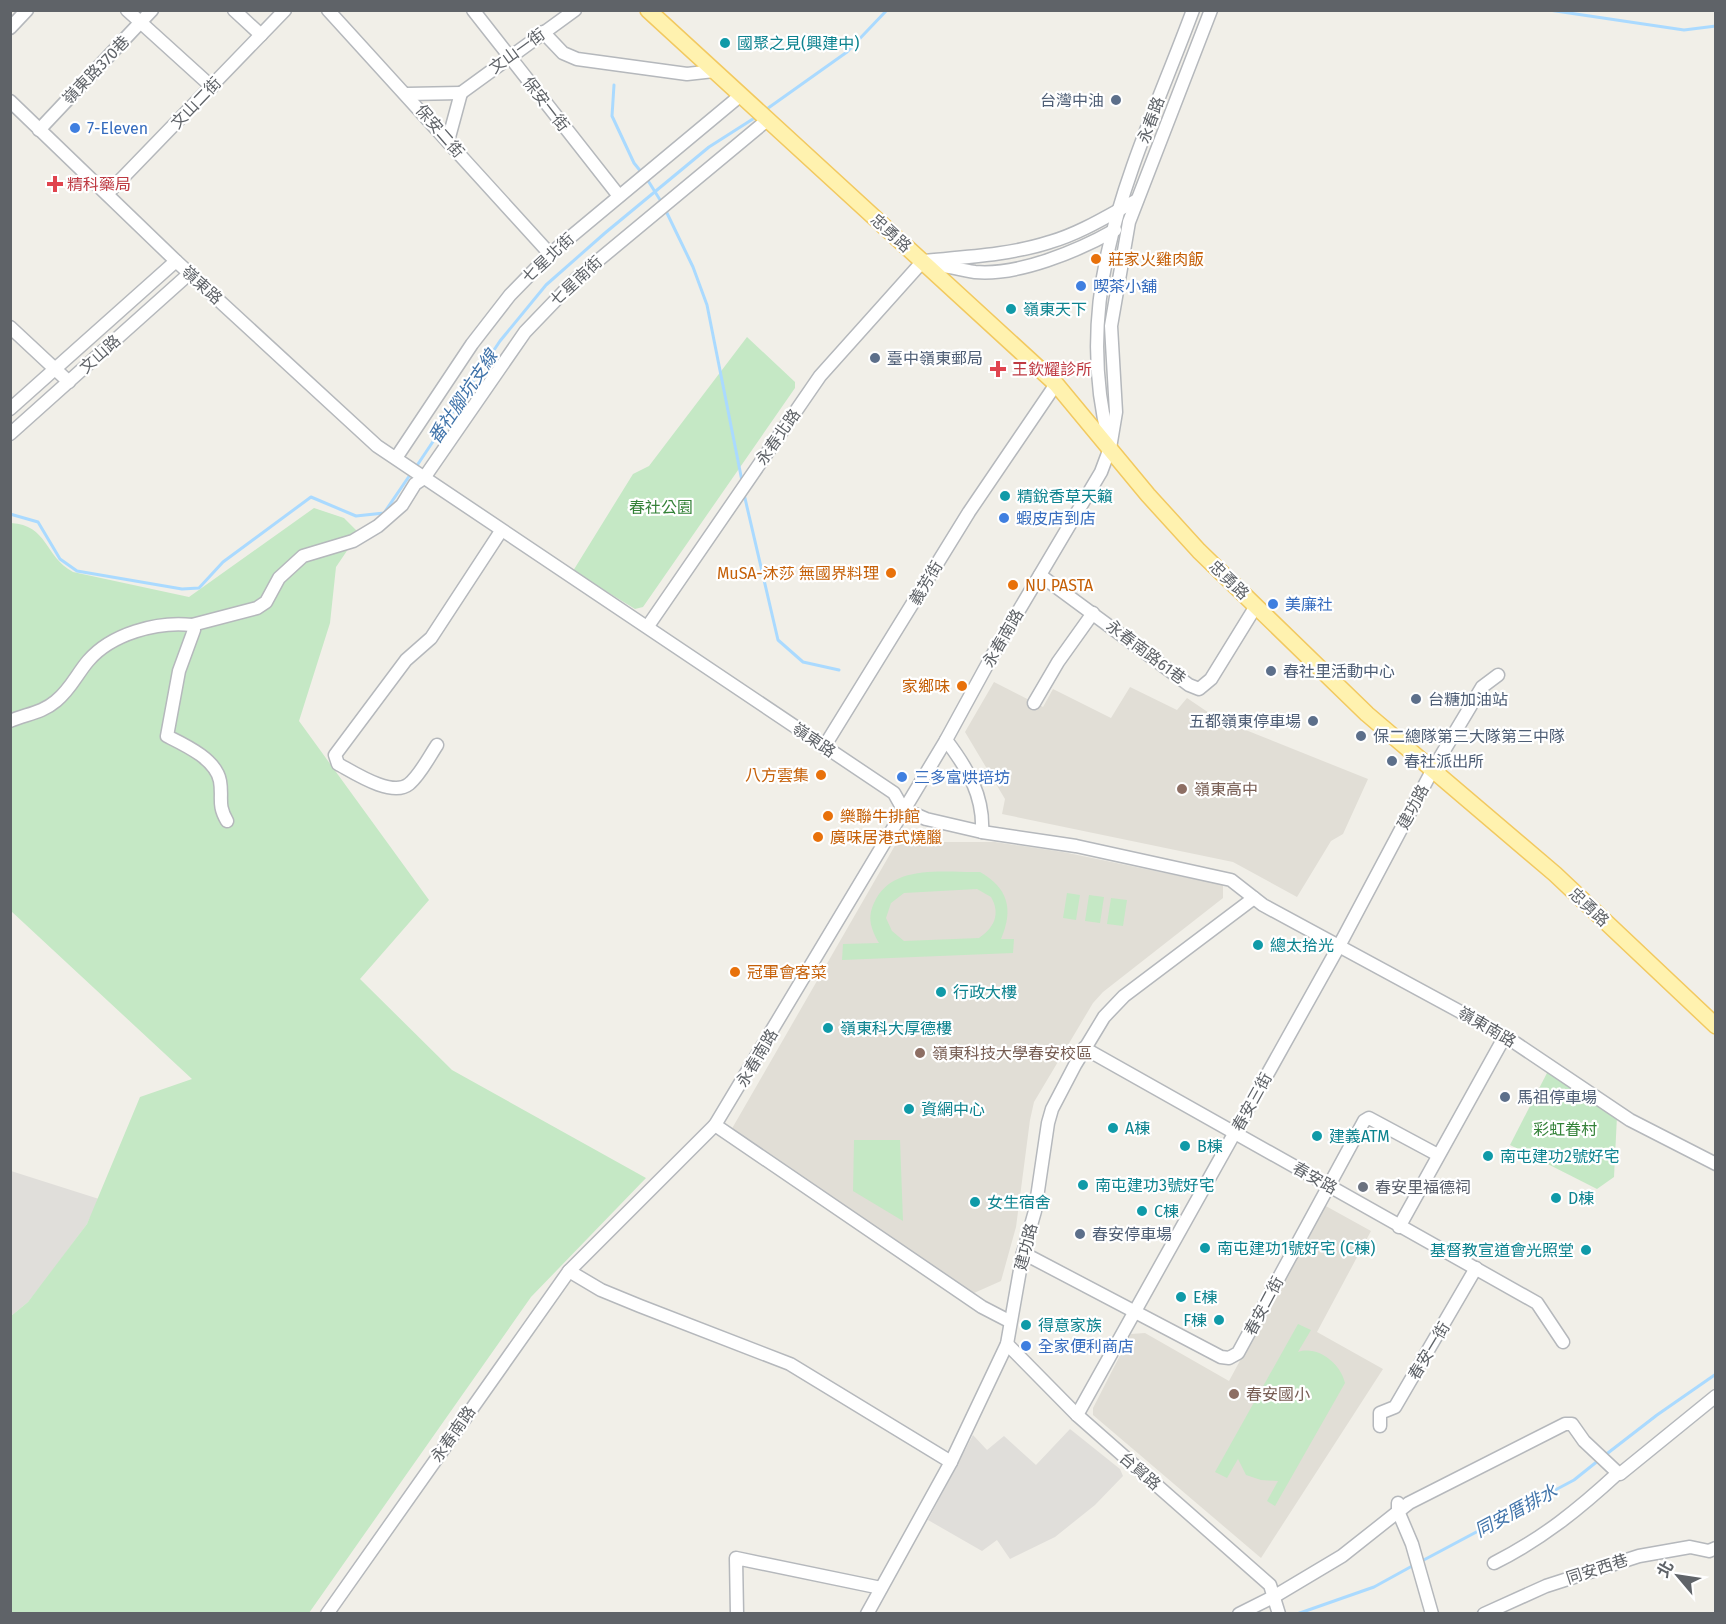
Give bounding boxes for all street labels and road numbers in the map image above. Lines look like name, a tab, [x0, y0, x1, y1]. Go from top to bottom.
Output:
street label: 文山一街	[486, 25, 548, 77]
street label: 嶺東路370巷	[59, 32, 133, 108]
street label: 文山二街	[167, 73, 225, 133]
street label: 保安一街	[519, 73, 573, 135]
street label: 永春路	[1134, 94, 1168, 146]
street label: 保安二街	[412, 101, 468, 161]
street label: 忠勇路	[867, 210, 915, 256]
street label: 七星北街	[518, 229, 578, 287]
street label: 七星南街	[546, 252, 606, 310]
street label: 嶺東路	[178, 262, 226, 308]
street label: 文山路	[76, 331, 124, 377]
street label: 永春北路	[752, 405, 804, 469]
street label: 忠勇路	[1205, 556, 1253, 604]
street label: 義芳街	[905, 558, 947, 608]
street label: 永春南路	[979, 606, 1027, 670]
street label: 永春南路61巷	[1102, 616, 1190, 688]
street label: 嶺東路	[789, 719, 839, 761]
street label: 建功路	[1393, 781, 1433, 833]
street label: 忠勇路	[1565, 884, 1613, 930]
street label: 嶺東南路	[1455, 1003, 1519, 1051]
street label: 永春南路	[732, 1026, 782, 1090]
street label: 春安三街	[1228, 1069, 1276, 1135]
street label: 春安路	[1289, 1158, 1341, 1198]
street label: 建功路	[1011, 1221, 1041, 1273]
street label: 春安二街	[1241, 1273, 1287, 1339]
street label: 春安一街	[1404, 1319, 1454, 1383]
street label: 永春南路	[427, 1402, 479, 1466]
street label: 台貿路	[1116, 1448, 1164, 1494]
street label: 同安西巷	[1564, 1550, 1630, 1588]

